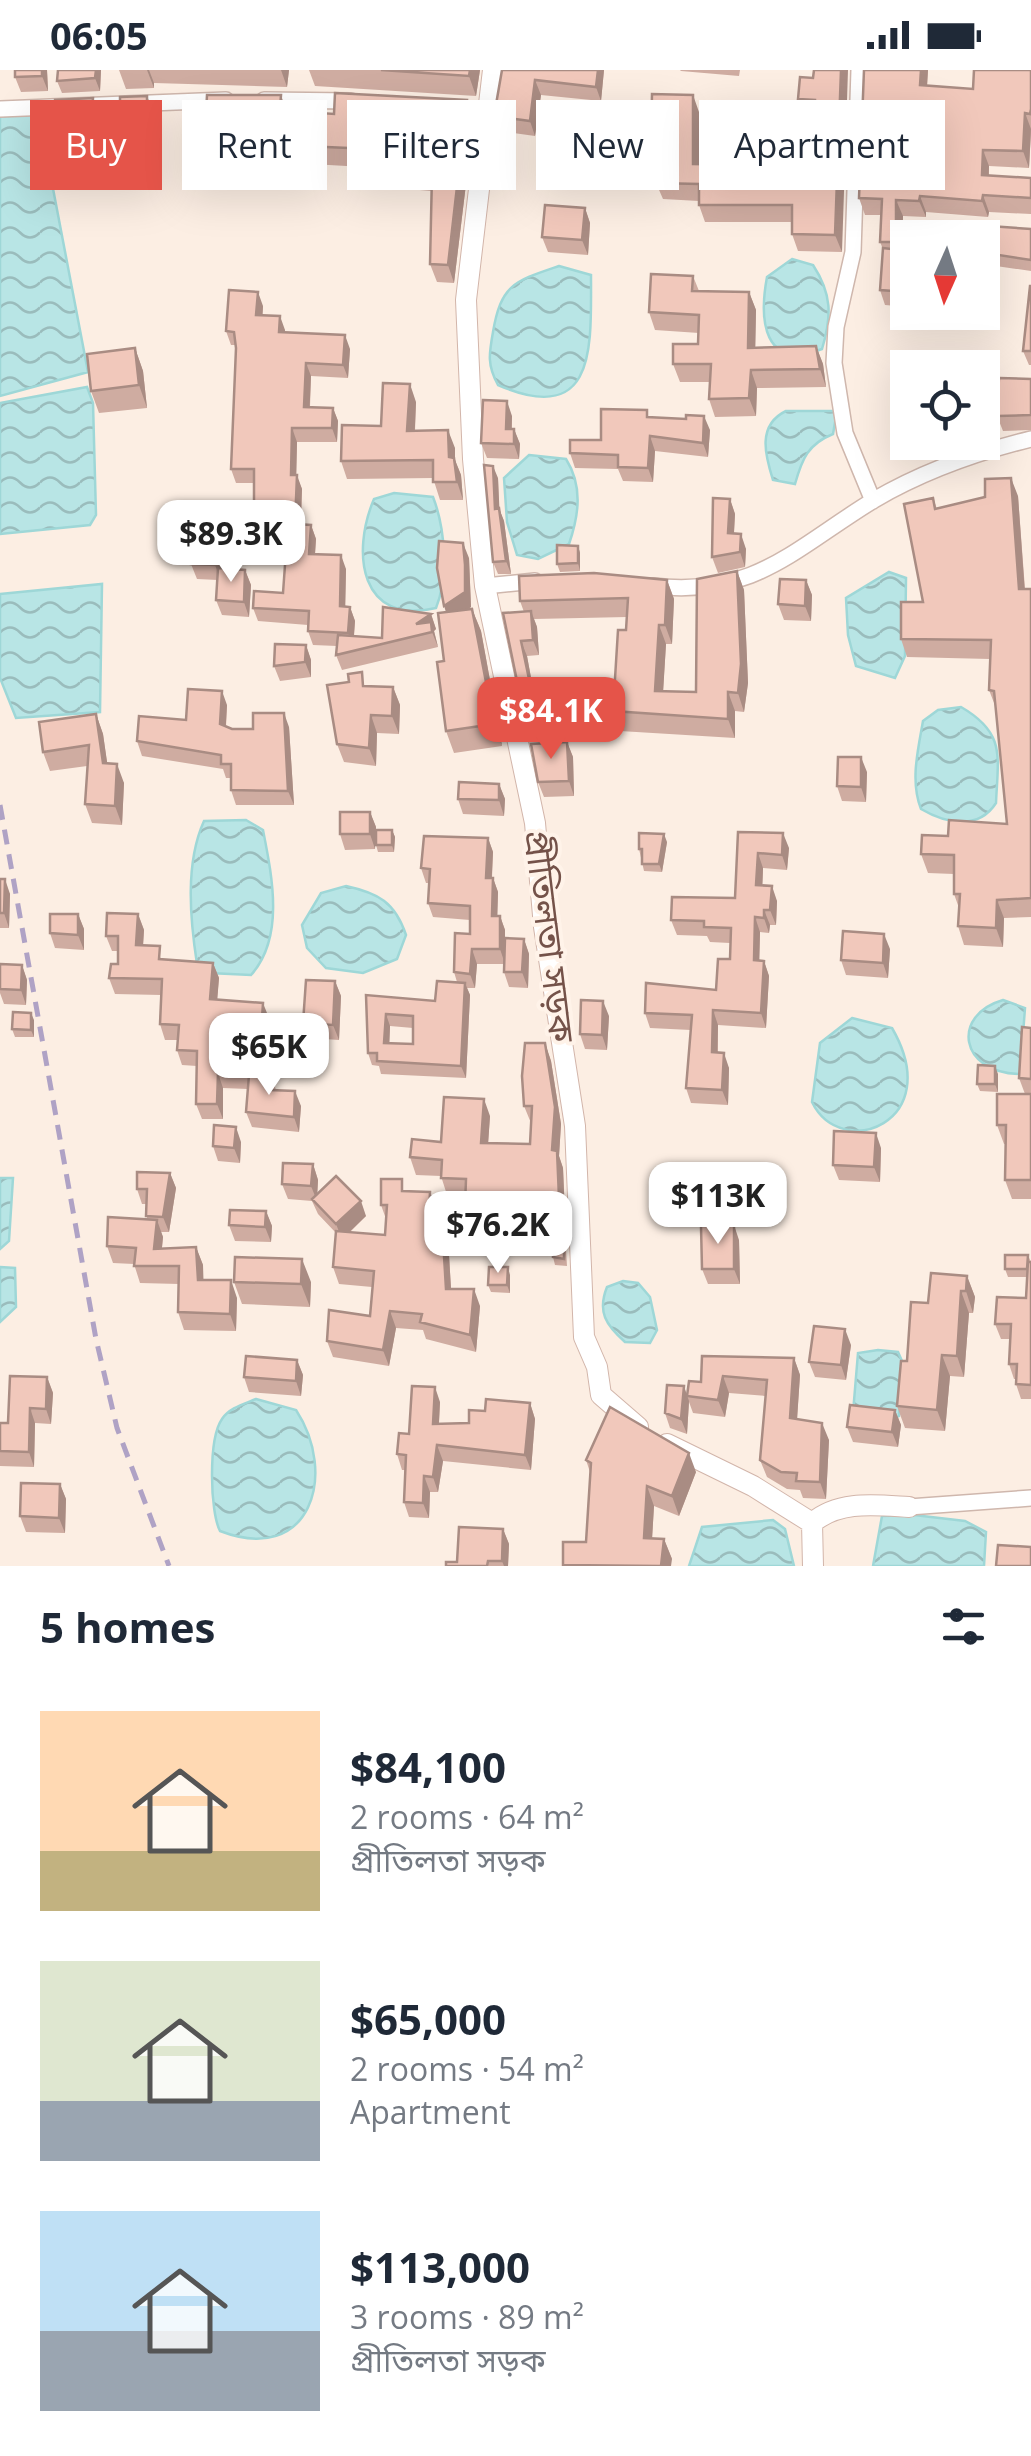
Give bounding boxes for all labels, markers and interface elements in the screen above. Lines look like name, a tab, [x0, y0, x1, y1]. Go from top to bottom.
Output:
text: 06:05	[50, 9, 148, 61]
chip: Buy	[30, 100, 162, 190]
chip: Rent	[182, 100, 327, 190]
chip: Filters	[347, 100, 516, 190]
chip: New	[536, 100, 679, 190]
chip: Apartment	[699, 100, 945, 190]
north arrow	[890, 220, 1000, 330]
map controls	[890, 220, 1000, 460]
button: locate	[890, 350, 1000, 460]
pin: $89.3K	[150, 500, 312, 585]
text: $89.3K	[179, 511, 283, 554]
pin: $84.1K	[470, 677, 632, 762]
text: $84.1K	[499, 688, 603, 731]
street label: প্রীতিলতা সড়ক	[514, 827, 587, 1046]
pin: $65K	[210, 1013, 328, 1098]
text: $65K	[231, 1024, 307, 1067]
pin: $113K	[648, 1162, 788, 1247]
text: $113K	[671, 1173, 765, 1216]
pin: $76.2K	[417, 1191, 579, 1276]
text: $76.2K	[446, 1202, 550, 1245]
text: 5 homes	[40, 1598, 215, 1655]
icon: filters	[936, 1599, 991, 1654]
text: $84,100	[350, 1738, 506, 1795]
icon: home	[120, 1751, 240, 1871]
text: 2 rooms · 64 m²	[350, 1795, 584, 1838]
text: প্রীতিলতা সড়ক	[350, 1838, 545, 1881]
text: $65,000	[350, 1990, 506, 2047]
icon: home	[120, 2001, 240, 2121]
text: 2 rooms · 54 m²	[350, 2047, 584, 2090]
text: Apartment	[350, 2090, 511, 2133]
text: $113,000	[350, 2238, 530, 2295]
icon: home	[120, 2251, 240, 2371]
text: 3 rooms · 89 m²	[350, 2295, 584, 2338]
text: প্রীতিলতা সড়ক	[350, 2338, 545, 2381]

